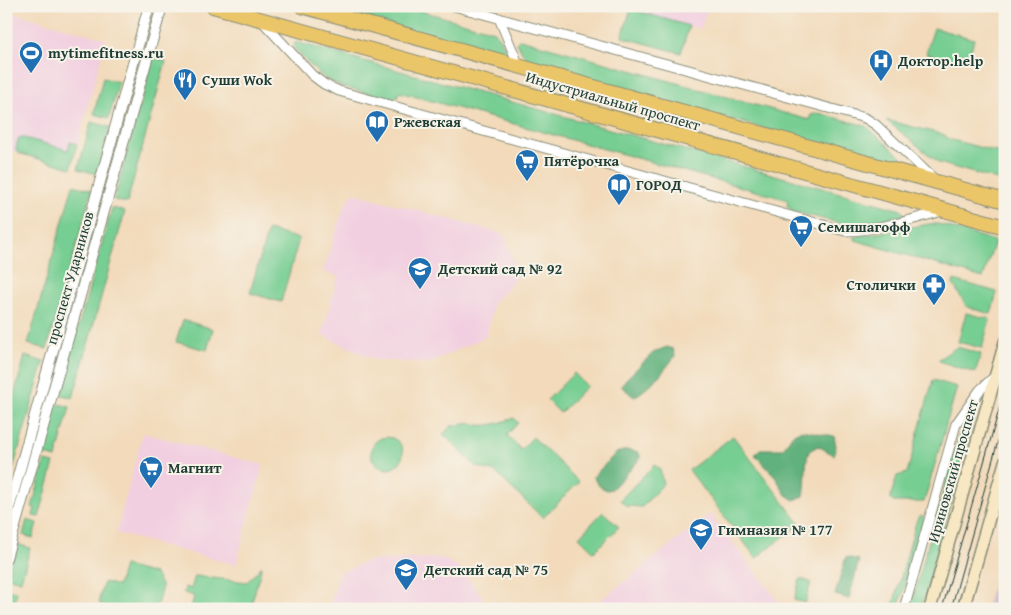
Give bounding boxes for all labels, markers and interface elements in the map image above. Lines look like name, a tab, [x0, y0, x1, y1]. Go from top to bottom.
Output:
sports icon: mytimefitness.ru	[18, 40, 44, 74]
place label: mytimefitness.ru	[48, 42, 164, 63]
hospital icon: Доктор.help	[868, 48, 894, 82]
place label: Доктор.help	[897, 50, 984, 71]
street label: Индустриальный проспект	[523, 65, 704, 136]
restaurant icon: Суши Wok	[172, 67, 198, 101]
place label: Суши Wok	[202, 69, 272, 90]
library icon: Ржевская	[364, 109, 390, 143]
place label: Ржевская	[394, 111, 461, 132]
supermarket icon: Пятёрочка	[514, 148, 540, 182]
place label: Пятёрочка	[544, 150, 620, 171]
library icon: ГОРОД	[606, 172, 632, 206]
place label: ГОРОД	[636, 174, 682, 195]
street label: проспект Ударников	[40, 209, 99, 347]
supermarket icon: Семишагофф	[788, 214, 814, 248]
place label: Семишагофф	[818, 216, 911, 237]
school or university icon: Детский сад № 92	[407, 256, 433, 290]
place label: Детский сад № 92	[437, 258, 562, 279]
pharmacy icon: Столички	[921, 272, 947, 306]
place label: Столички	[846, 274, 917, 295]
street label: Ириновский проспект	[922, 396, 983, 545]
supermarket icon: Магнит	[138, 455, 164, 489]
place label: Магнит	[168, 457, 223, 478]
school or university icon: Гимназия № 177	[688, 517, 714, 551]
place label: Гимназия № 177	[718, 519, 833, 540]
school or university icon: Детский сад № 75	[393, 557, 419, 591]
place label: Детский сад № 75	[423, 559, 548, 580]

